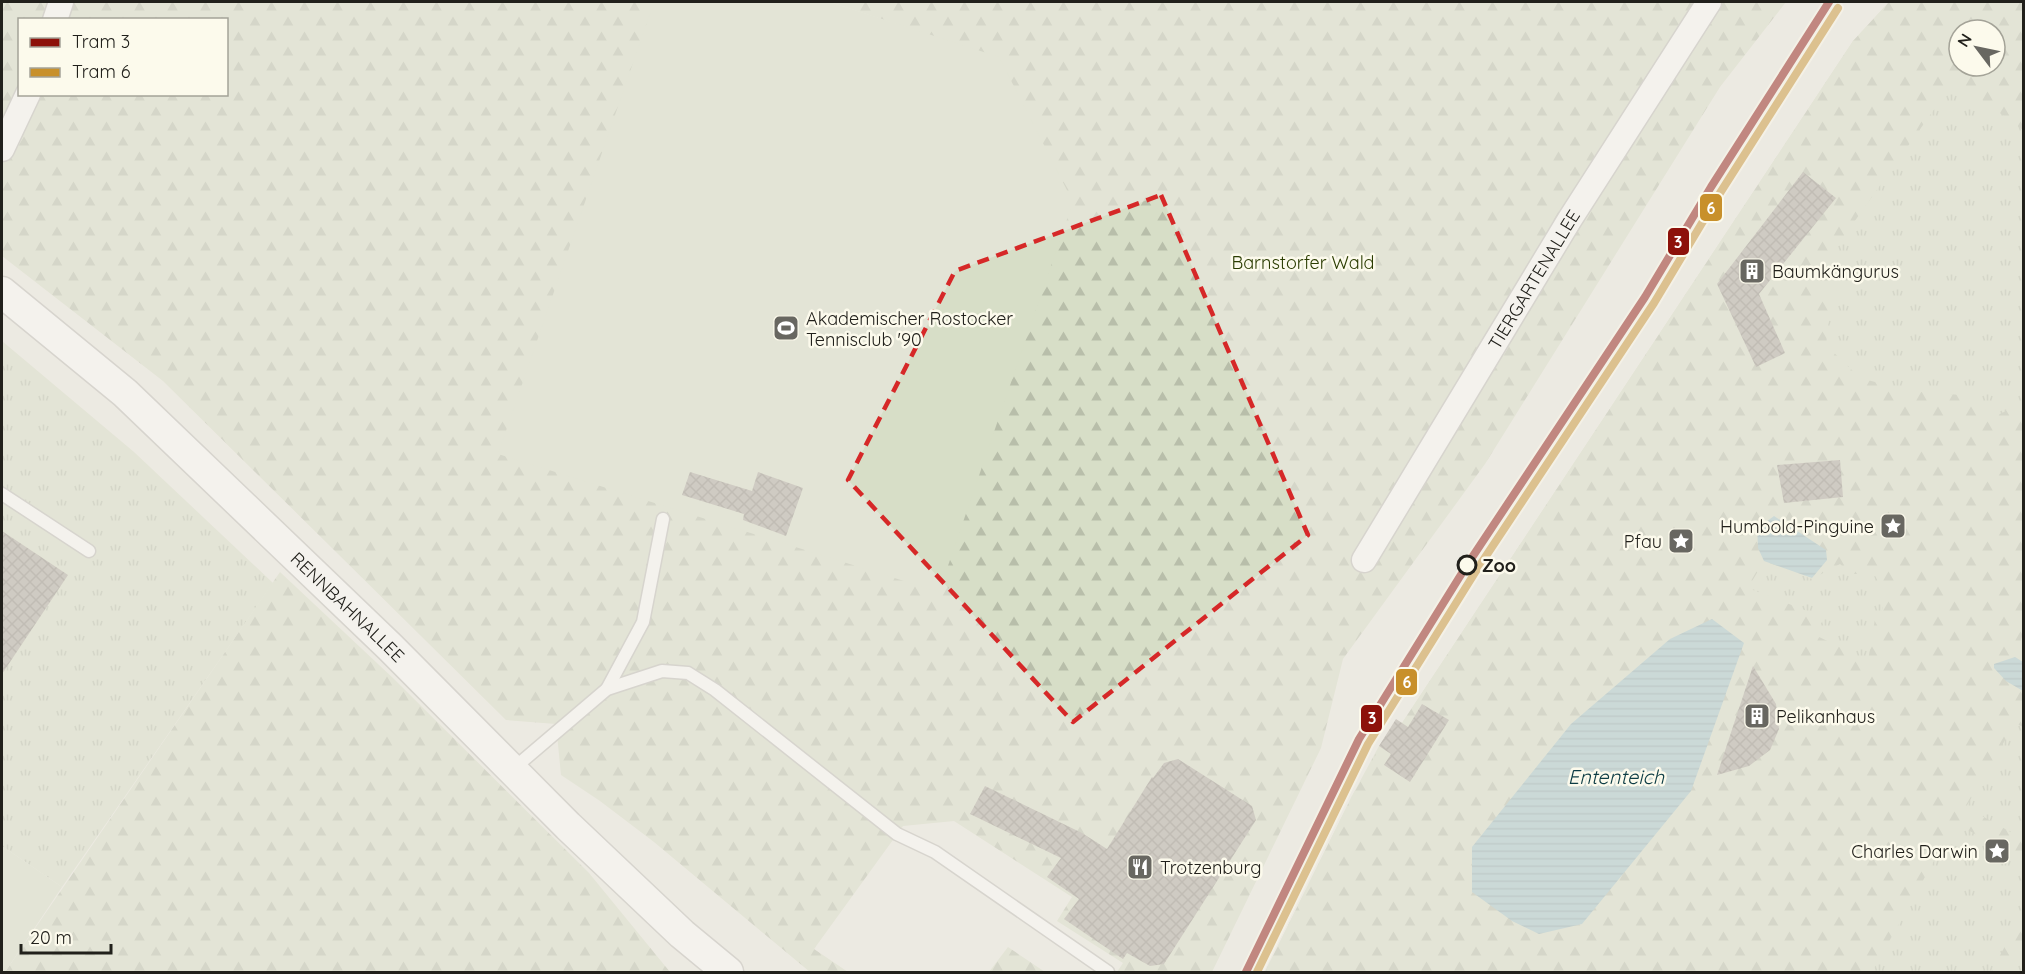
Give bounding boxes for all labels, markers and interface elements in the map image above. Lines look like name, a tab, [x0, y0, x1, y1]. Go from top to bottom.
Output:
legend	[18, 18, 228, 96]
north arrow	[1947, 18, 2007, 78]
text: Tram 3	[72, 30, 130, 53]
text: N	[1953, 30, 1976, 50]
text: Tram 6	[72, 60, 131, 83]
line badge: 6	[1699, 193, 1723, 222]
text: 6	[1707, 198, 1716, 218]
street label: TIERGARTENALLEE	[1483, 205, 1585, 353]
line badge: 3	[1667, 227, 1690, 256]
text: 3	[1674, 232, 1682, 252]
park label: Barnstorfer Wald	[1231, 251, 1375, 274]
building icon: Baumkängurus	[1737, 256, 1767, 286]
place label: Baumkängurus	[1772, 260, 1899, 283]
place label: Akademischer Rostocker Tennisclub '90	[806, 307, 1013, 351]
sports icon: Akademischer Rostocker Tennisclub '90	[771, 313, 801, 343]
place icon: Humbold-Pinguine	[1878, 511, 1908, 541]
place label: Humbold-Pinguine	[1720, 515, 1874, 538]
place icon: Pfau	[1666, 526, 1696, 556]
place label: Pfau	[1624, 530, 1662, 553]
street label: RENNBAHNALLEE	[286, 547, 410, 667]
place label: Zoo	[1482, 554, 1516, 577]
marker: Zoo	[1457, 555, 1477, 575]
line badge: 6	[1395, 668, 1418, 696]
text: 6	[1403, 672, 1412, 692]
building icon: Pelikanhaus	[1742, 701, 1772, 731]
line badge: 3	[1360, 704, 1383, 733]
place label: Pelikanhaus	[1776, 705, 1875, 728]
text: 3	[1368, 708, 1376, 728]
water label: Ententeich	[1568, 764, 1665, 789]
place icon: Charles Darwin	[1982, 836, 2012, 866]
place label: Charles Darwin	[1851, 840, 1978, 863]
restaurant icon: Trotzenburg	[1125, 852, 1155, 882]
place label: Trotzenburg	[1160, 856, 1261, 879]
scale bar	[21, 917, 111, 955]
text: 20 m	[30, 926, 72, 949]

